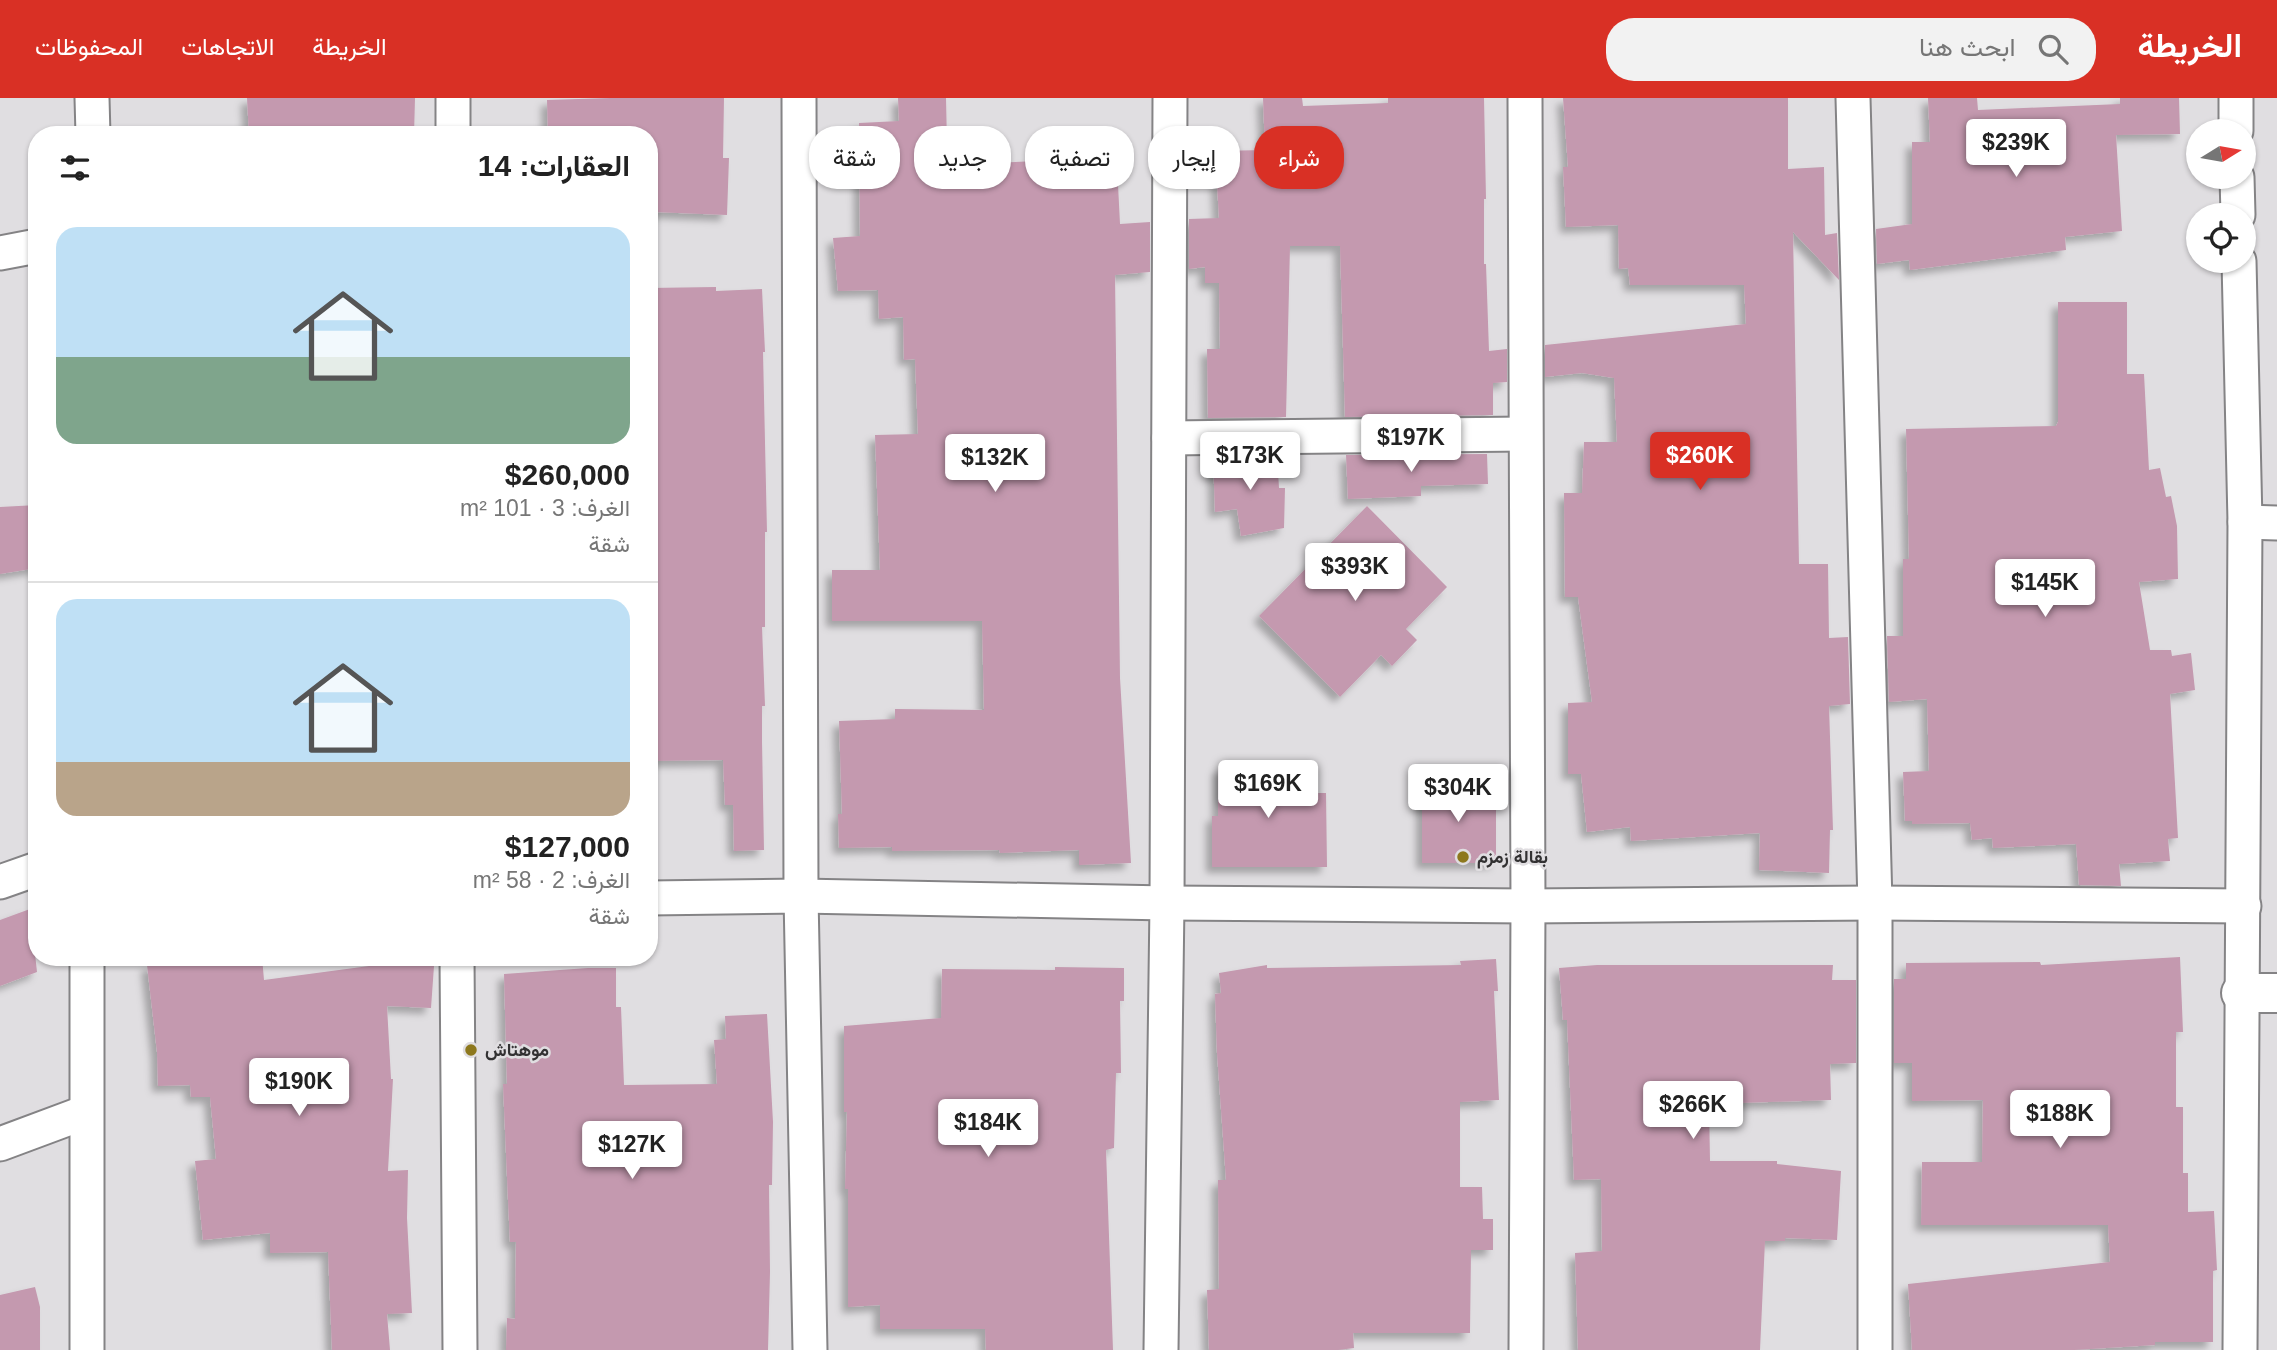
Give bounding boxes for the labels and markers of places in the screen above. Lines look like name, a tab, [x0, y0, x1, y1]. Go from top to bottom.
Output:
pin: $239K	[1967, 120, 2065, 179]
pin: $197K	[1362, 414, 1460, 474]
pin: $173K	[1201, 432, 1299, 492]
pin: $260K	[1651, 432, 1749, 492]
pin: $132K	[946, 434, 1044, 494]
pin: $393K	[1306, 544, 1404, 603]
pin: $145K	[1996, 560, 2094, 619]
pin: $169K	[1219, 760, 1317, 820]
pin: $304K	[1409, 764, 1507, 824]
place label: بقالة زمزم	[1477, 847, 1548, 869]
marker: بقالة زمزم	[1455, 849, 1471, 865]
place label: موهتاش	[485, 1040, 549, 1061]
marker: موهتاش	[463, 1042, 479, 1058]
pin: $190K	[250, 1058, 348, 1118]
pin: $266K	[1644, 1082, 1742, 1141]
pin: $188K	[2011, 1090, 2109, 1150]
pin: $184K	[939, 1100, 1037, 1159]
pin: $127K	[583, 1122, 681, 1181]

